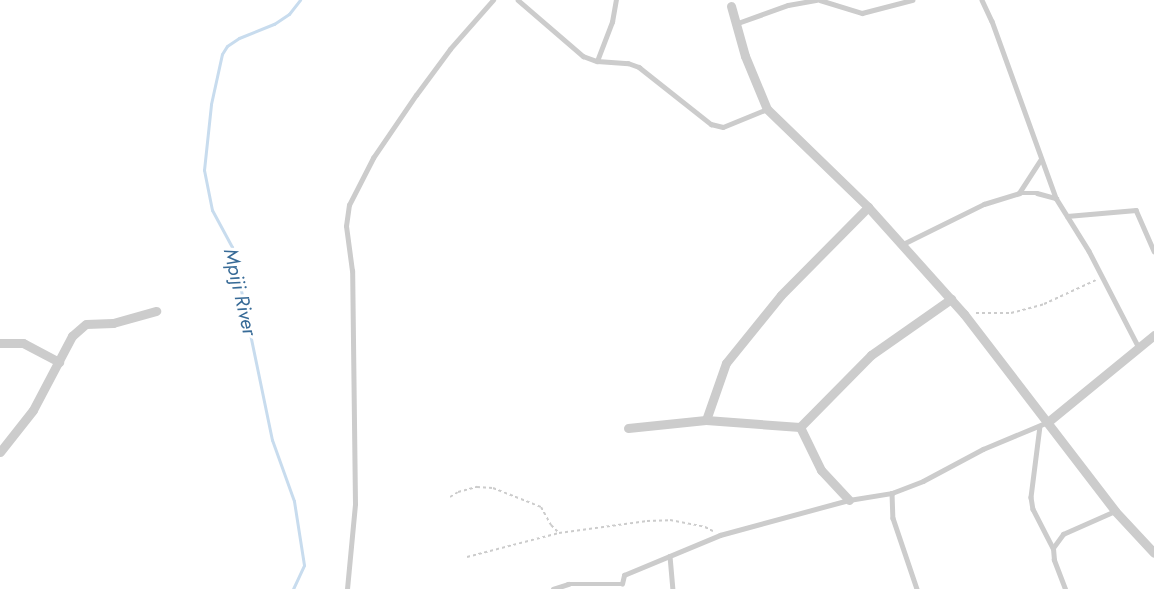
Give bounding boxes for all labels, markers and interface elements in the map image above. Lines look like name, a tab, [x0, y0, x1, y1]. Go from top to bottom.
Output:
water label: Mpiji River	[218, 246, 262, 338]

